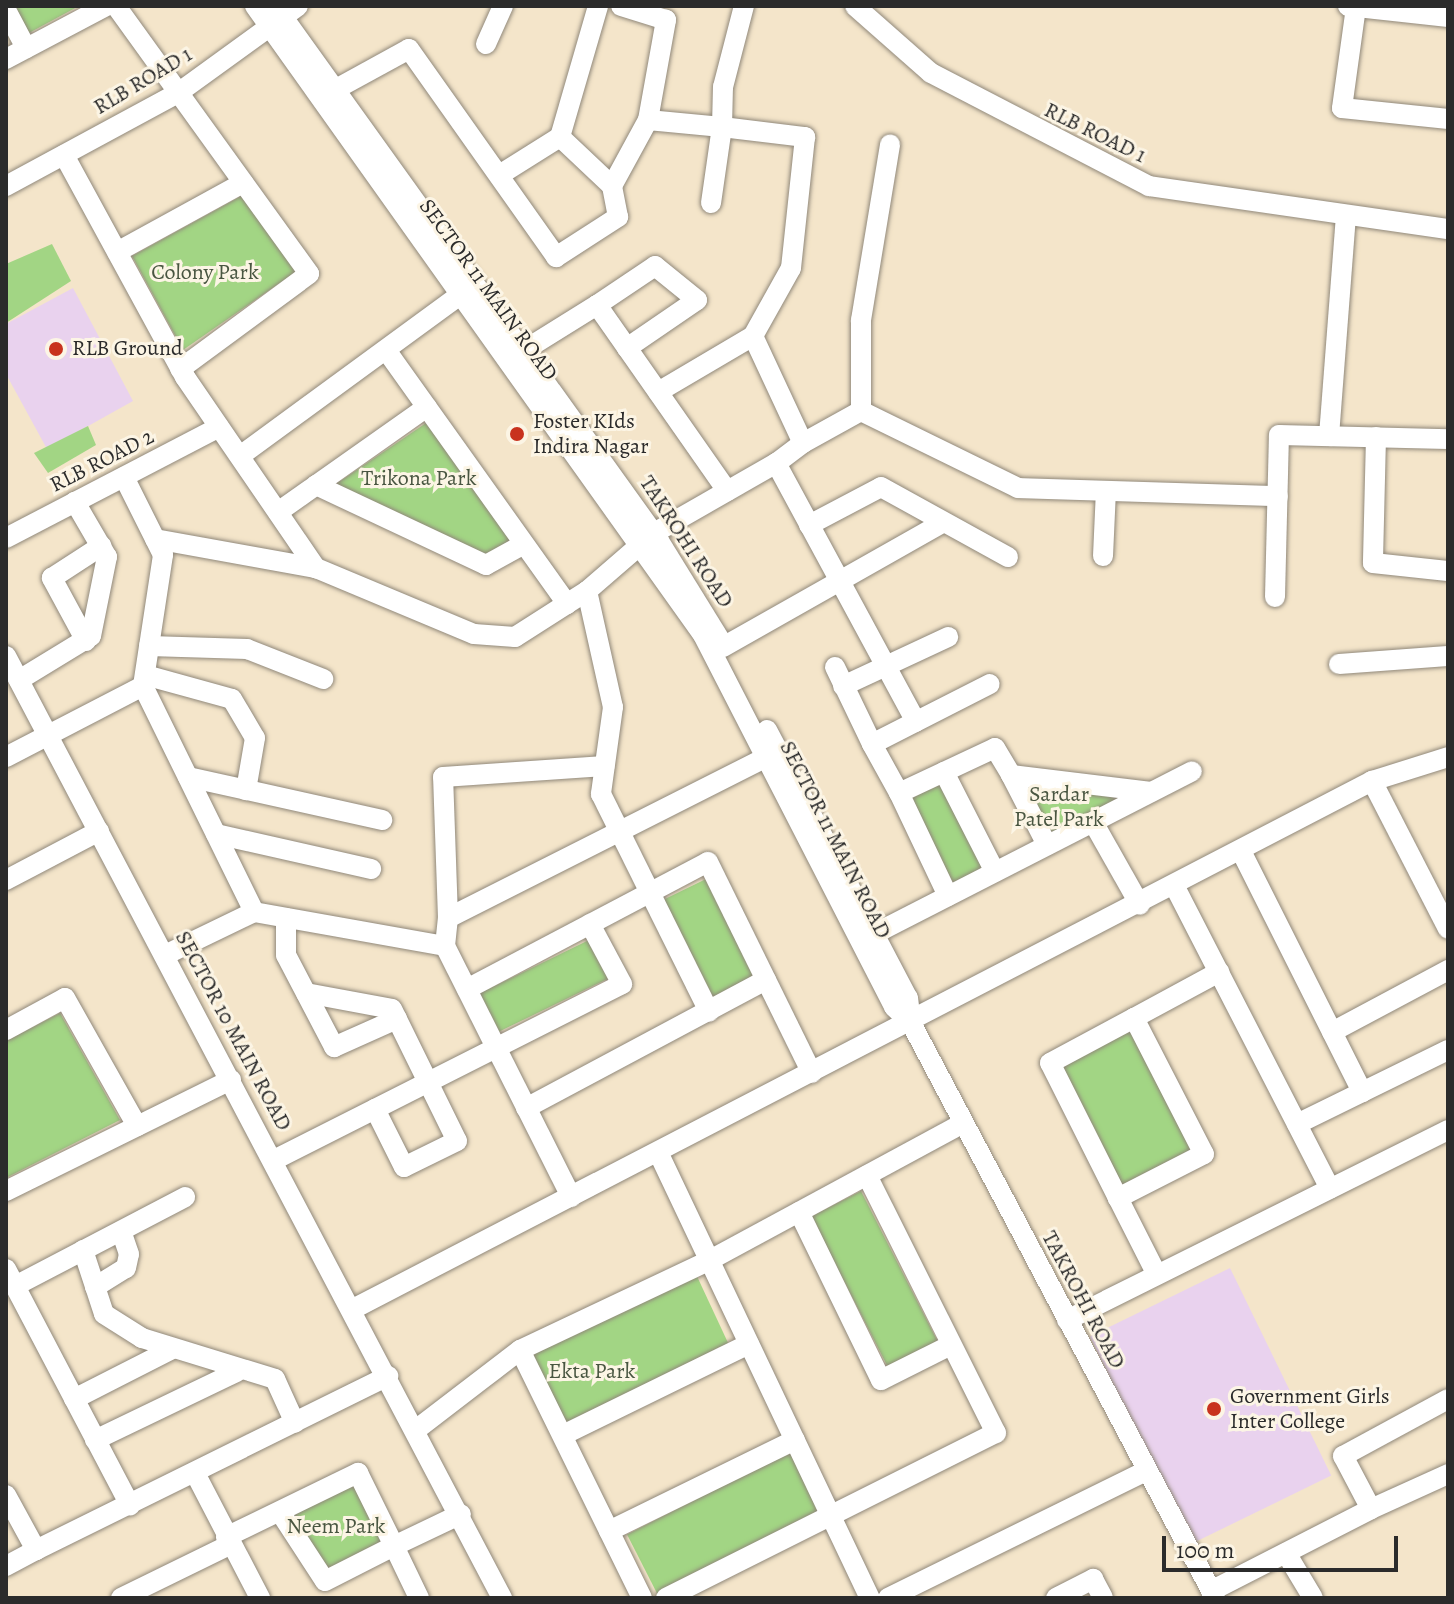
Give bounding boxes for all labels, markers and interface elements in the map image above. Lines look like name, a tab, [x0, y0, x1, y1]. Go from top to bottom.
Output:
street label: RLB ROAD 1	[89, 41, 197, 121]
street label: RLB ROAD 1	[1040, 97, 1150, 169]
street label: SECTOR 11 MAIN ROAD	[413, 194, 563, 386]
park label: Colony Park	[151, 260, 259, 286]
place label: RLB Ground	[72, 336, 183, 362]
marker: RLB Ground	[47, 340, 65, 358]
place label: Foster KIds Indira Nagar	[533, 408, 649, 460]
street label: RLB ROAD 2	[46, 424, 158, 498]
marker: Foster KIds Indira Nagar	[508, 425, 526, 443]
park label: Trikona Park	[361, 466, 477, 492]
street label: TAKROHI ROAD	[634, 471, 738, 613]
street label: SECTOR 11 MAIN ROAD	[774, 737, 896, 943]
park label: Sardar Patel Park	[1014, 781, 1104, 832]
street label: SECTOR 10 MAIN ROAD	[169, 927, 297, 1135]
street label: TAKROHI ROAD	[1036, 1227, 1130, 1373]
park label: Ekta Park	[548, 1359, 636, 1385]
place label: Government Girls Inter College	[1230, 1383, 1390, 1434]
marker: Government Girls Inter College	[1205, 1400, 1223, 1418]
park label: Neem Park	[286, 1514, 386, 1540]
scale bar	[1166, 1520, 1402, 1570]
text: 100 m	[1176, 1534, 1235, 1566]

